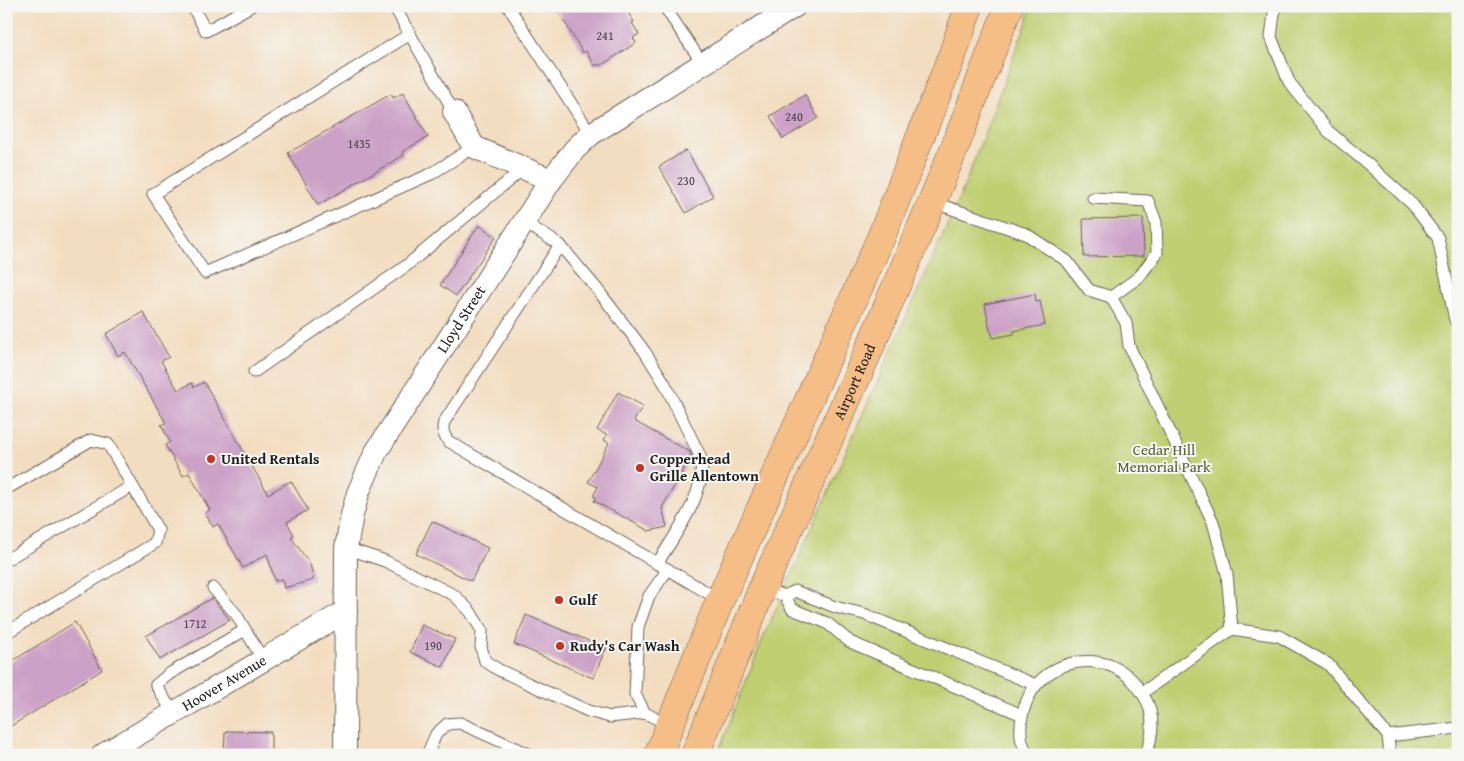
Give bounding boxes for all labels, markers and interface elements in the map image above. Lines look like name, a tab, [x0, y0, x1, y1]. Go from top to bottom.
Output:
house number: 241	[596, 27, 614, 44]
house number: 240	[785, 108, 803, 125]
house number: 1435	[347, 135, 371, 152]
house number: 230	[677, 172, 695, 189]
street label: Lloyd Street	[432, 281, 491, 357]
street label: Airport Road	[828, 340, 880, 423]
park label: Cedar Hill Memorial Park	[1117, 439, 1211, 477]
place label: United Rentals	[221, 448, 320, 469]
place label: Copperhead Grille Allentown	[650, 448, 759, 486]
marker: United Rentals	[205, 453, 217, 465]
marker: Copperhead Grille Allentown	[634, 462, 646, 474]
place label: Gulf	[569, 589, 598, 610]
marker: Gulf	[553, 594, 565, 606]
house number: 1712	[183, 615, 207, 632]
place label: Rudy's Car Wash	[570, 635, 680, 656]
house number: 190	[424, 637, 442, 654]
marker: Rudy's Car Wash	[554, 640, 566, 652]
street label: Hoover Avenue	[178, 649, 270, 716]

